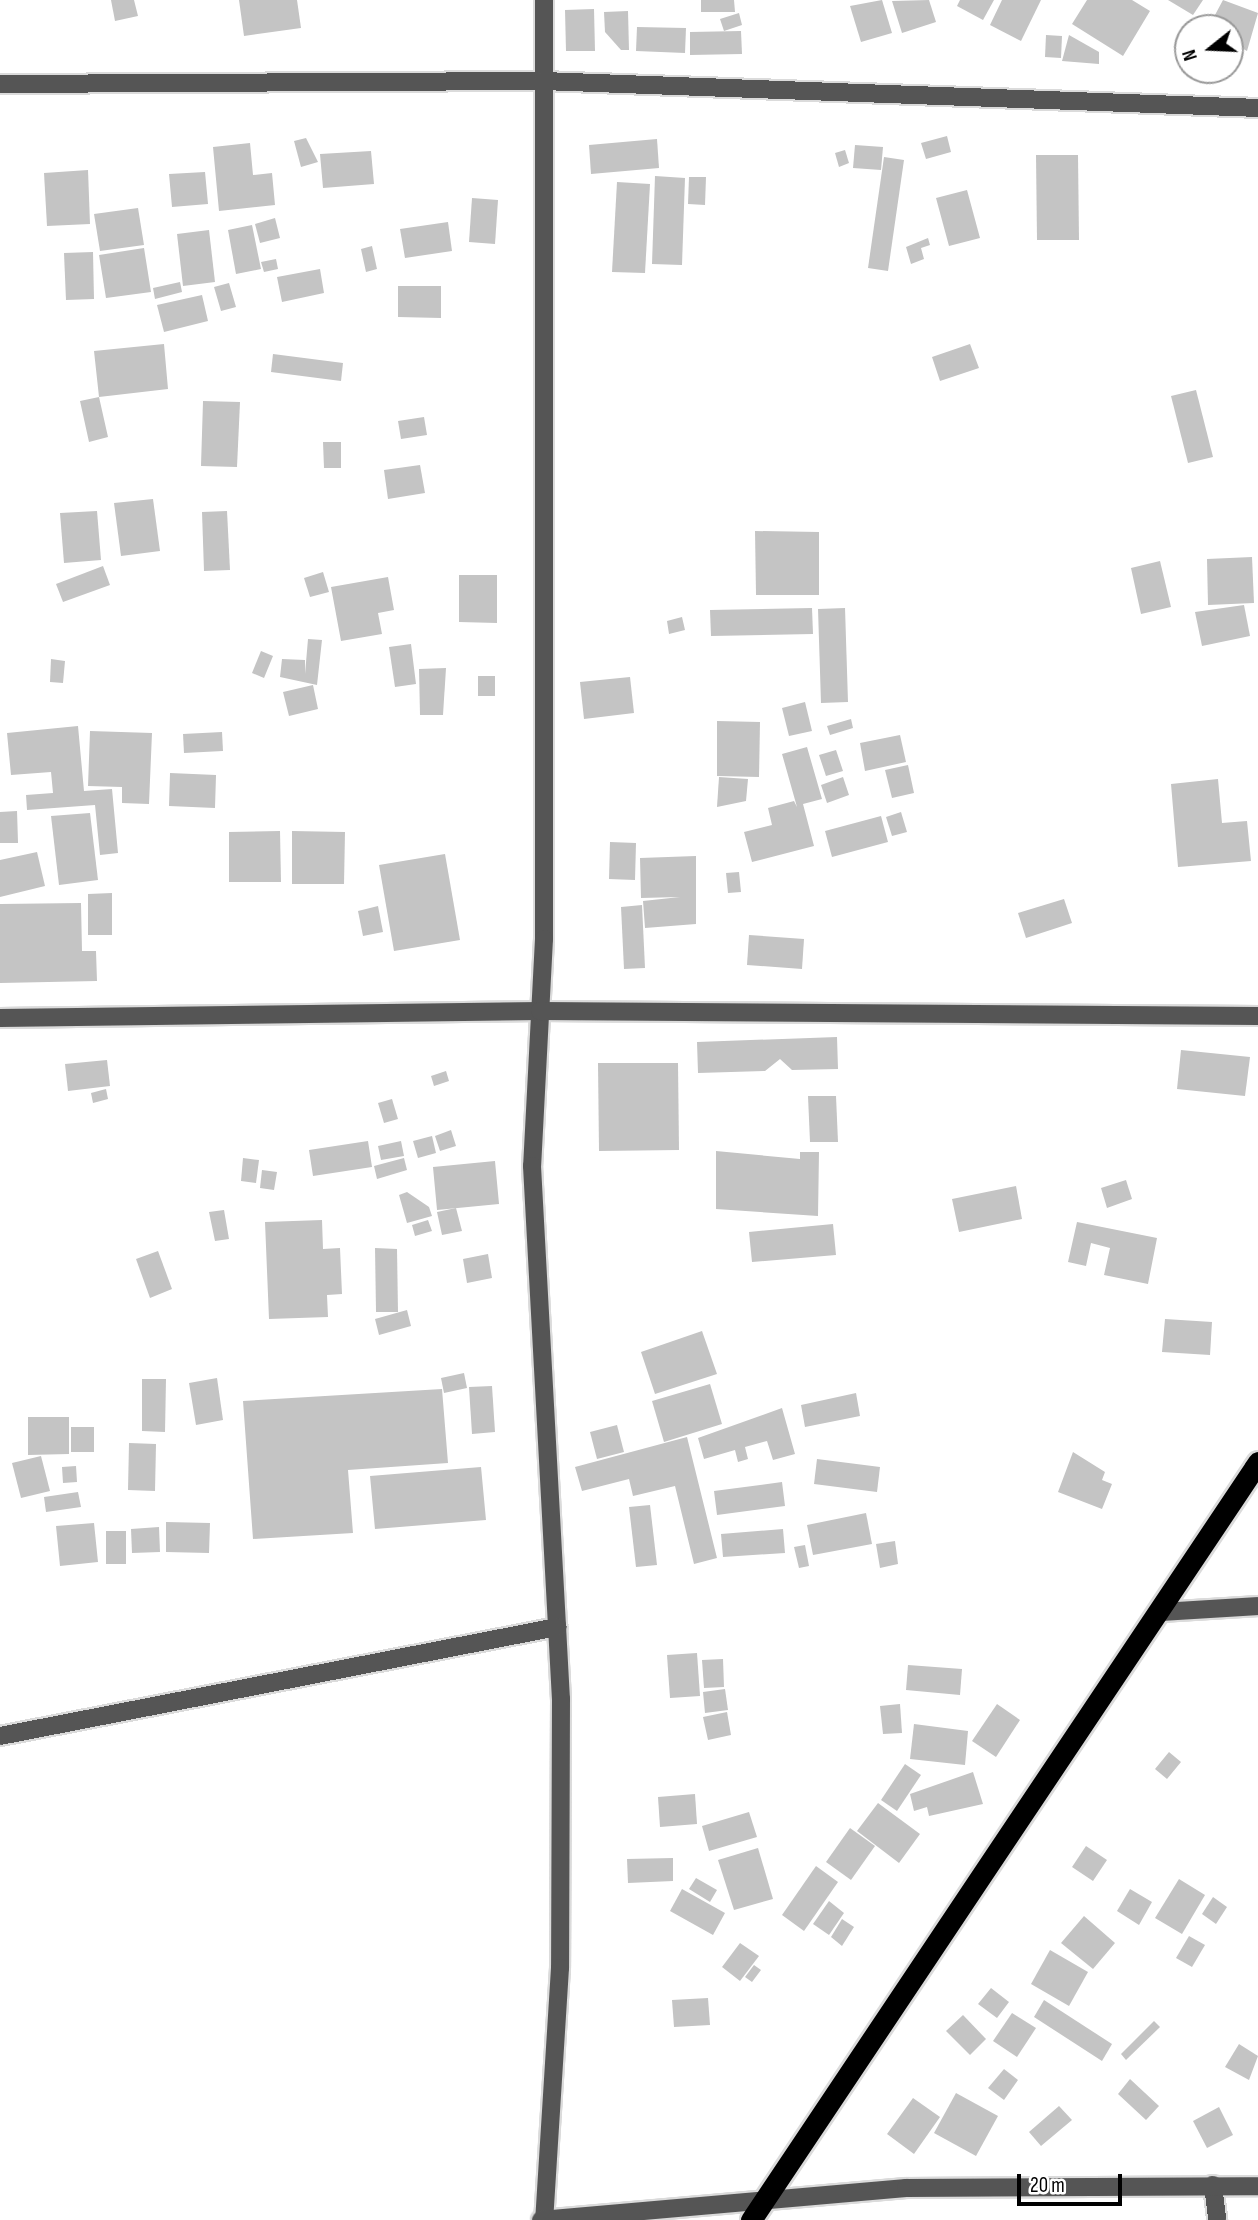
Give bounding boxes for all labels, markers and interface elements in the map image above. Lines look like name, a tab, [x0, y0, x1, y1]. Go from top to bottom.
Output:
north arrow	[1174, 14, 1244, 84]
text: N	[1178, 47, 1203, 63]
scale bar	[1020, 2160, 1125, 2204]
text: 20 m	[1030, 2173, 1065, 2198]

